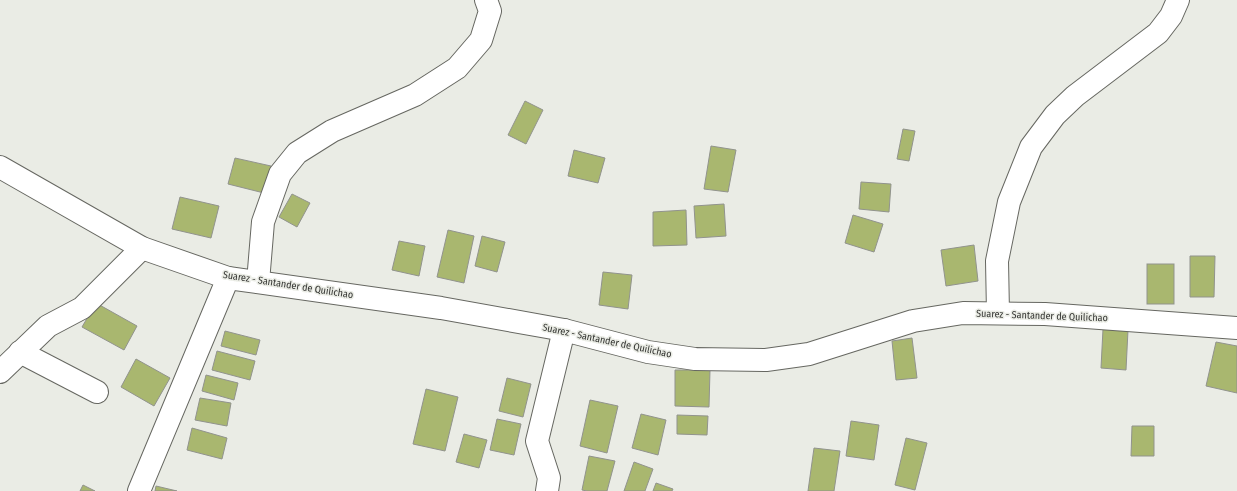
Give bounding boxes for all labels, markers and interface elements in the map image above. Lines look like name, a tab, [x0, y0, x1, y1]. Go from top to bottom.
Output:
street label: Suarez - Santander de Quilichao	[222, 269, 354, 301]
street label: Suarez - Santander de Quilichao	[976, 308, 1108, 324]
street label: Suarez - Santander de Quilichao	[541, 321, 673, 361]

